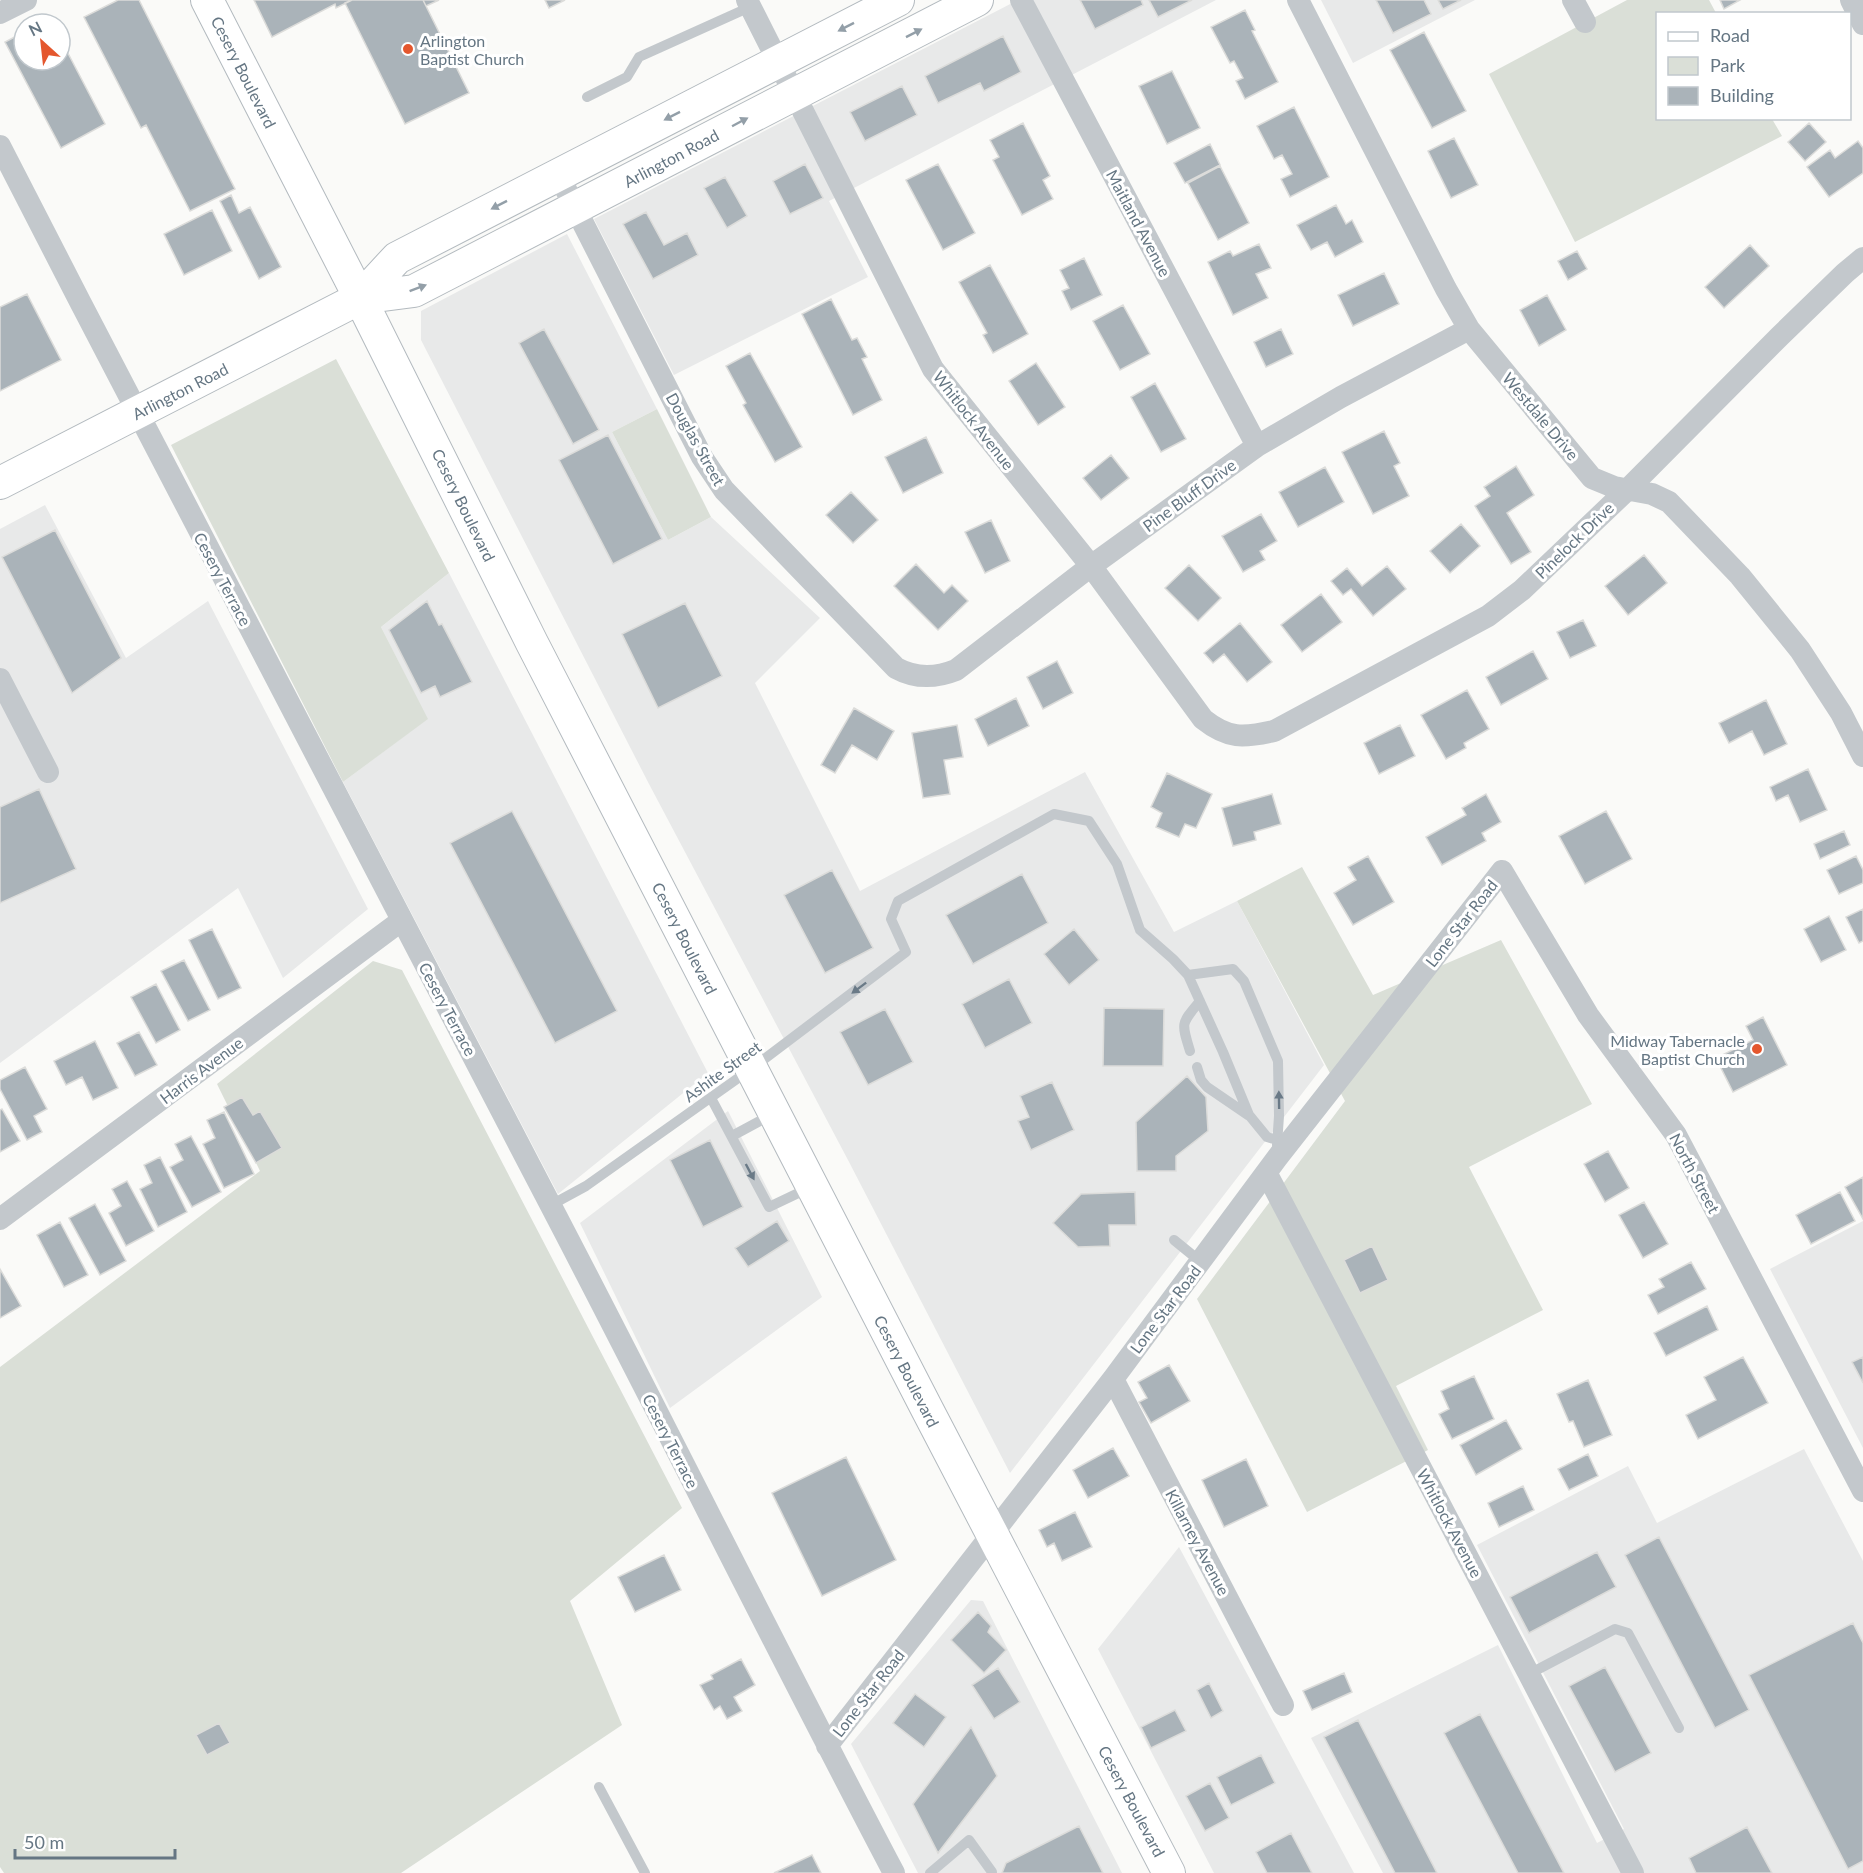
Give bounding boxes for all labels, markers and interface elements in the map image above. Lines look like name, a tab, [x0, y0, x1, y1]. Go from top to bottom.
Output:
north arrow	[12, 12, 72, 72]
legend	[1656, 12, 1851, 120]
street label: Cesery Boulevard	[208, 13, 280, 131]
text: N	[25, 17, 45, 39]
one-way arrow	[837, 22, 854, 32]
text: Road	[1710, 24, 1750, 46]
one-way arrow	[905, 28, 922, 37]
place label: Arlington Baptist Church	[420, 31, 524, 68]
marker: Arlington Baptist Church	[401, 42, 415, 56]
text: Park	[1710, 54, 1746, 76]
text: Building	[1710, 84, 1774, 106]
one-way arrow	[664, 111, 681, 121]
one-way arrow	[732, 117, 749, 127]
street label: Arlington Road	[620, 125, 722, 191]
street label: Maitland Avenue	[1103, 166, 1175, 280]
one-way arrow	[490, 200, 507, 210]
one-way arrow	[409, 283, 427, 293]
street label: Arlington Road	[129, 359, 231, 423]
street label: Whitlock Avenue	[930, 367, 1018, 473]
street label: Westdale Drive	[1499, 368, 1583, 464]
street label: Douglas Street	[663, 389, 729, 489]
street label: Cesery Boulevard	[429, 446, 499, 564]
street label: Pine Bluff Drive	[1139, 455, 1239, 535]
street label: Pinelock Drive	[1531, 498, 1617, 582]
street label: Cesery Terrace	[190, 529, 256, 629]
street label: Lone Star Road	[1421, 876, 1501, 970]
street label: Cesery Boulevard	[649, 879, 721, 997]
street label: Cesery Terrace	[415, 959, 481, 1059]
one-way arrow	[851, 981, 867, 994]
place label: Midway Tabernacle Baptist Church	[1610, 1031, 1745, 1068]
street label: Harris Avenue	[156, 1033, 246, 1107]
street label: Ashite Street	[680, 1036, 765, 1105]
marker: Midway Tabernacle Baptist Church	[1750, 1042, 1764, 1056]
one-way arrow	[1274, 1091, 1284, 1110]
street label: North Street	[1666, 1130, 1724, 1216]
one-way arrow	[745, 1163, 755, 1180]
street label: Lone Star Road	[1126, 1261, 1204, 1357]
street label: Cesery Boulevard	[871, 1312, 943, 1430]
street label: Cesery Terrace	[639, 1391, 703, 1491]
street label: Whitlock Avenue	[1413, 1466, 1487, 1580]
street label: Killarney Avenue	[1162, 1486, 1234, 1598]
street label: Lone Star Road	[828, 1646, 908, 1740]
street label: Cesery Boulevard	[1095, 1742, 1169, 1860]
scale bar	[15, 1822, 176, 1860]
text: 50 m	[24, 1831, 64, 1853]

